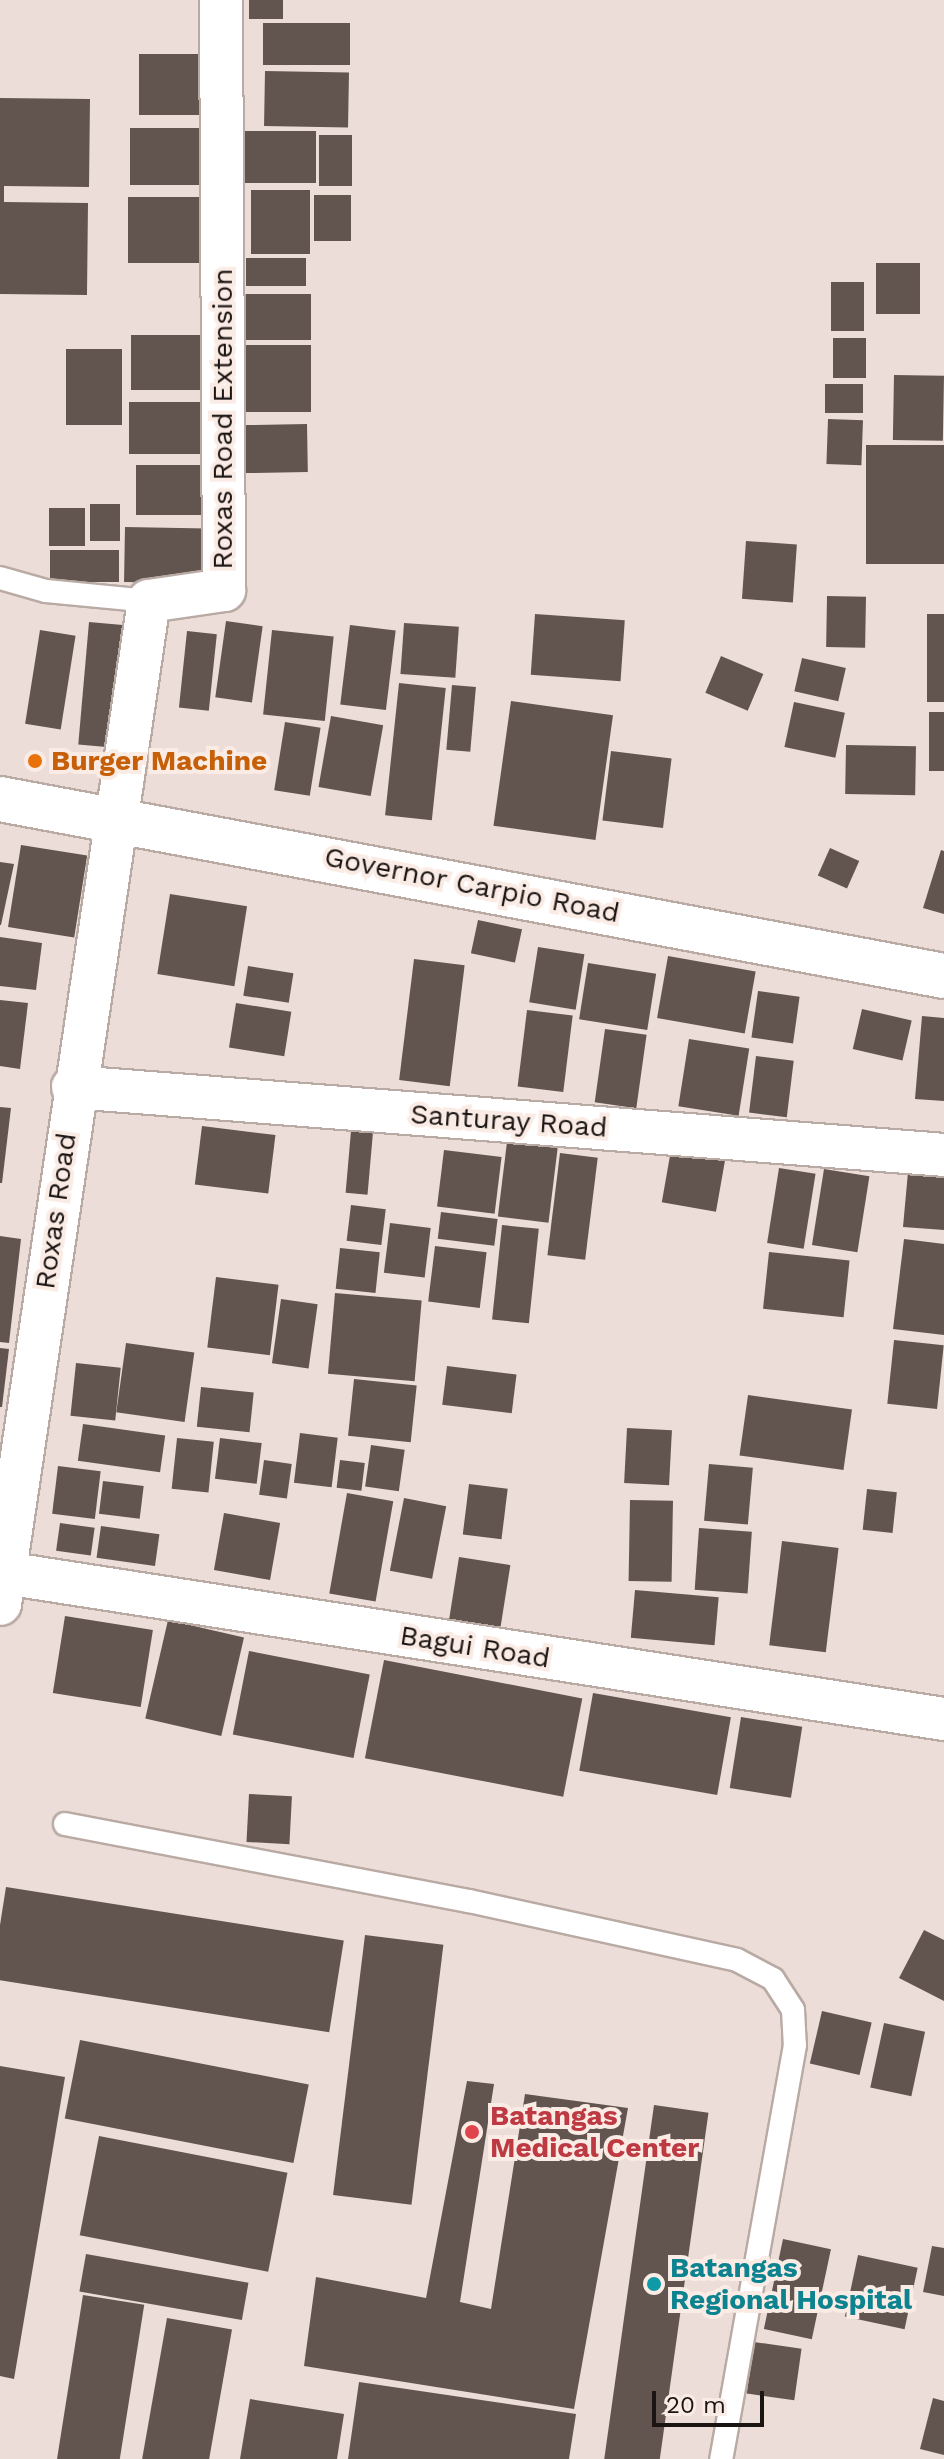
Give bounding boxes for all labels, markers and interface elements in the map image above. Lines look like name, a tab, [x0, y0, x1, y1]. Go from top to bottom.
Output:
street label: Roxas Road Extension	[206, 268, 240, 570]
place label: Burger Machine	[51, 744, 268, 778]
marker: Burger Machine	[26, 752, 44, 770]
street label: Governor Carpio Road	[321, 840, 623, 930]
street label: Santuray Road	[409, 1097, 609, 1145]
street label: Roxas Road	[28, 1131, 84, 1291]
street label: Bagui Road	[397, 1619, 553, 1675]
place label: Batangas Medical Center	[490, 2099, 700, 2165]
marker: Batangas Medical Center	[461, 2121, 483, 2143]
place label: Batangas Regional Hospital	[670, 2251, 913, 2317]
marker: Batangas Regional Hospital	[645, 2275, 663, 2293]
scale bar	[656, 2375, 768, 2425]
text: 20 m	[666, 2391, 726, 2419]

